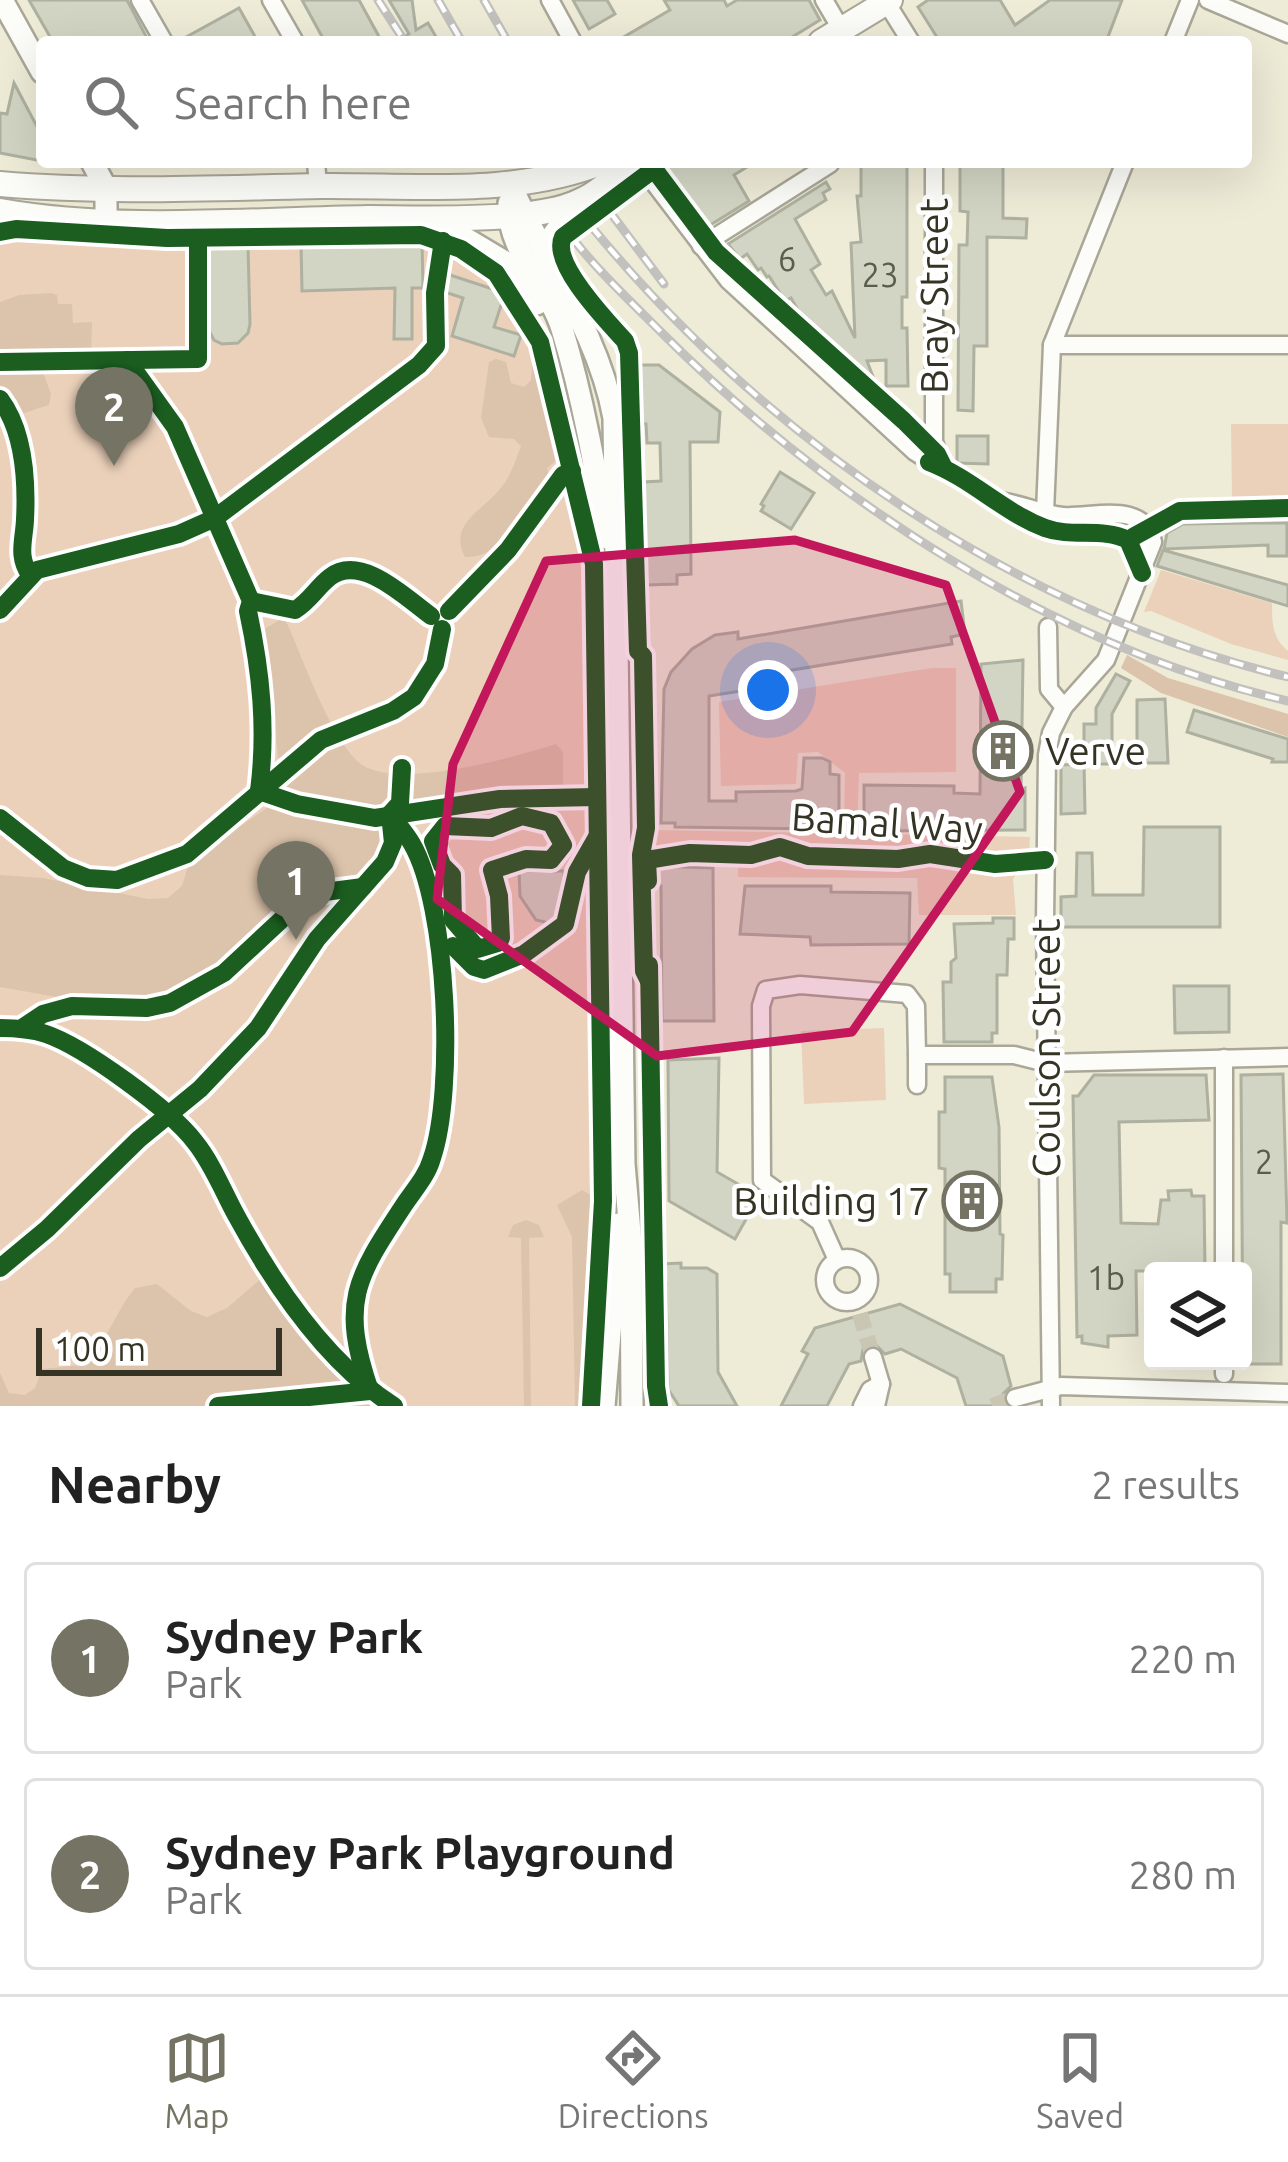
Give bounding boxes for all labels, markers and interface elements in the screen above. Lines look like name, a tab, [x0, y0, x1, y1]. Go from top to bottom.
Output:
search box	[36, 36, 1252, 168]
icon: search	[78, 69, 144, 135]
text: Search here	[174, 77, 412, 128]
street label: Bray Street	[912, 198, 955, 394]
house number: 6	[778, 240, 796, 277]
house number: 23	[861, 256, 899, 293]
pin: 2	[75, 367, 153, 466]
your location	[738, 660, 798, 720]
building icon: Verve	[972, 720, 1034, 782]
place label: Verve	[1045, 729, 1146, 772]
street label: Bamal Way	[790, 794, 984, 851]
pin: 1	[257, 841, 335, 940]
street label: Coulson Street	[1024, 919, 1067, 1178]
house number: 2	[1255, 1143, 1273, 1180]
building icon: Building 17	[941, 1170, 1003, 1232]
place label: Building 17	[733, 1179, 930, 1222]
house number: 1b	[1087, 1259, 1125, 1296]
map controls	[1144, 1262, 1252, 1370]
button: layers	[1144, 1262, 1252, 1370]
scale bar	[36, 1322, 282, 1375]
text: 100 m	[54, 1330, 146, 1367]
text: Nearby	[48, 1455, 221, 1513]
text: 2 results	[1091, 1463, 1240, 1506]
text: Sydney Park	[165, 1611, 423, 1662]
text: 1	[79, 1637, 101, 1680]
text: 220 m	[1128, 1637, 1237, 1680]
text: Park	[165, 1662, 243, 1705]
text: Sydney Park Playground	[165, 1827, 675, 1878]
text: 2	[79, 1853, 101, 1896]
text: 280 m	[1128, 1853, 1237, 1896]
text: Park	[165, 1878, 243, 1921]
tab: Map	[164, 2025, 230, 2134]
tab: Directions	[558, 2025, 708, 2134]
tab: Saved	[1036, 2025, 1124, 2134]

